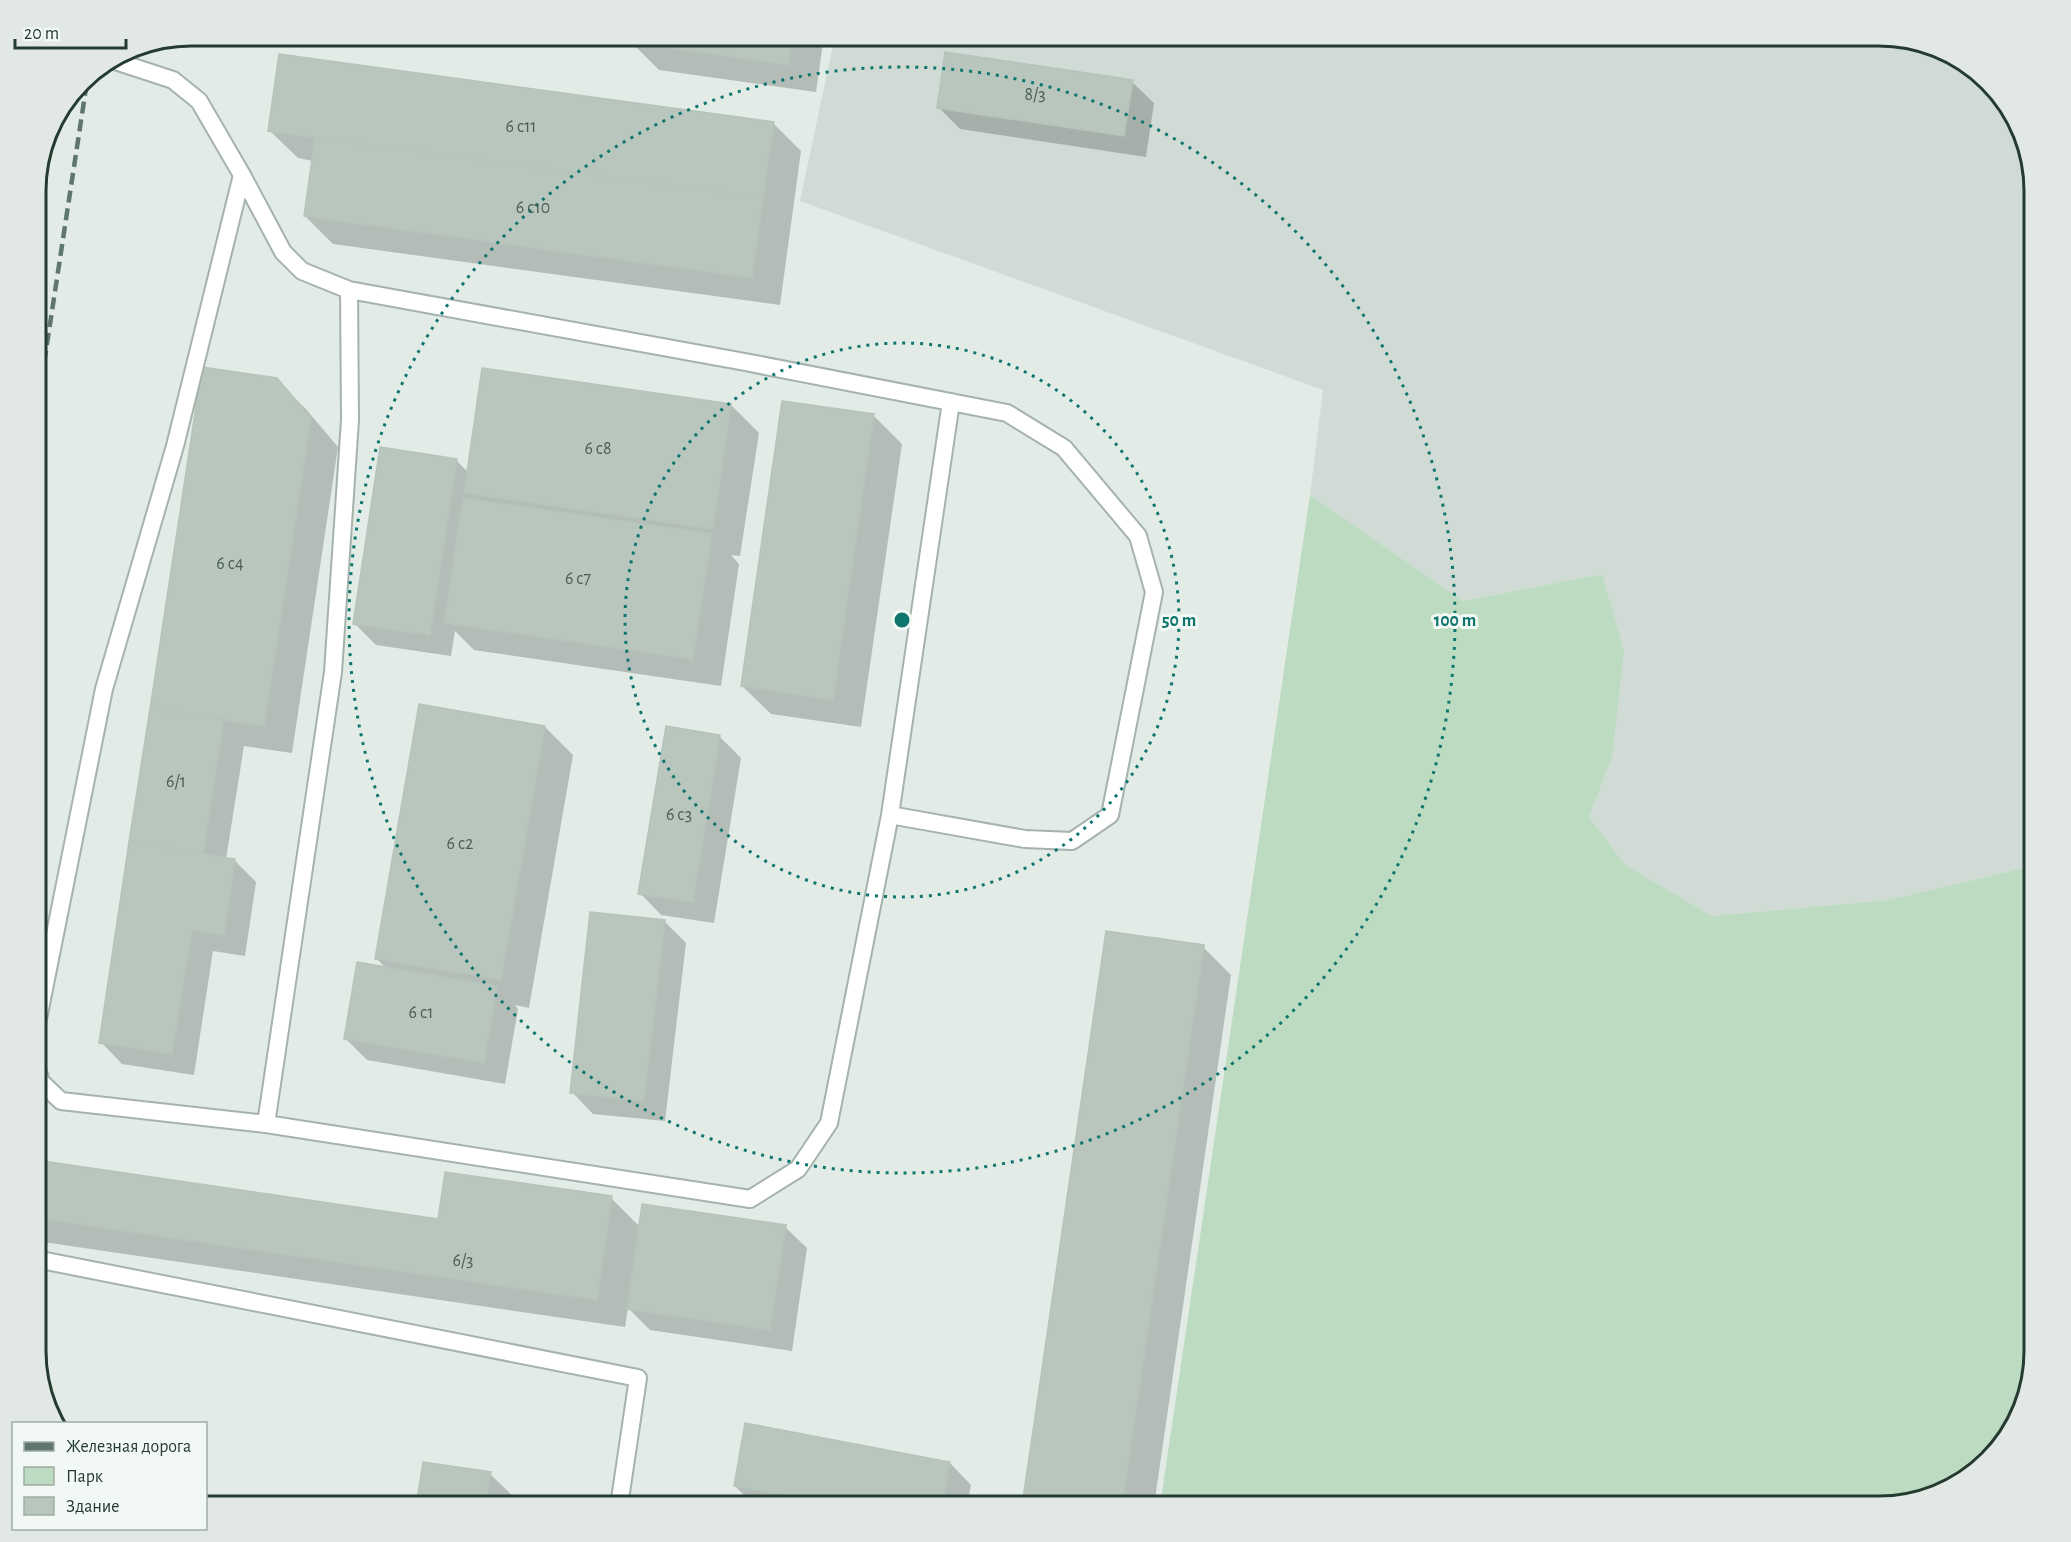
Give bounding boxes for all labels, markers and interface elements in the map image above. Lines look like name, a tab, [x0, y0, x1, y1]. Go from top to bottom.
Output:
scale bar	[15, 12, 126, 50]
text: 20 m	[24, 25, 59, 43]
house number: 8/3	[1024, 86, 1046, 104]
house number: 6 с11	[505, 118, 537, 136]
house number: 6 с10	[516, 199, 550, 217]
house number: 6 с8	[584, 440, 612, 458]
house number: 6 с4	[216, 555, 244, 573]
house number: 6 с7	[565, 570, 591, 588]
centre of rings	[892, 610, 912, 630]
text: 50 m	[1162, 612, 1196, 630]
text: 100 m	[1434, 612, 1476, 630]
house number: 6/1	[166, 773, 186, 791]
house number: 6 с3	[666, 806, 692, 824]
house number: 6 с2	[447, 835, 473, 853]
house number: 6 с1	[409, 1004, 433, 1022]
house number: 6/3	[452, 1252, 474, 1270]
legend	[12, 1422, 207, 1530]
text: Железная дорога	[66, 1438, 191, 1456]
text: Парк	[66, 1468, 104, 1486]
text: Здание	[66, 1498, 120, 1516]

